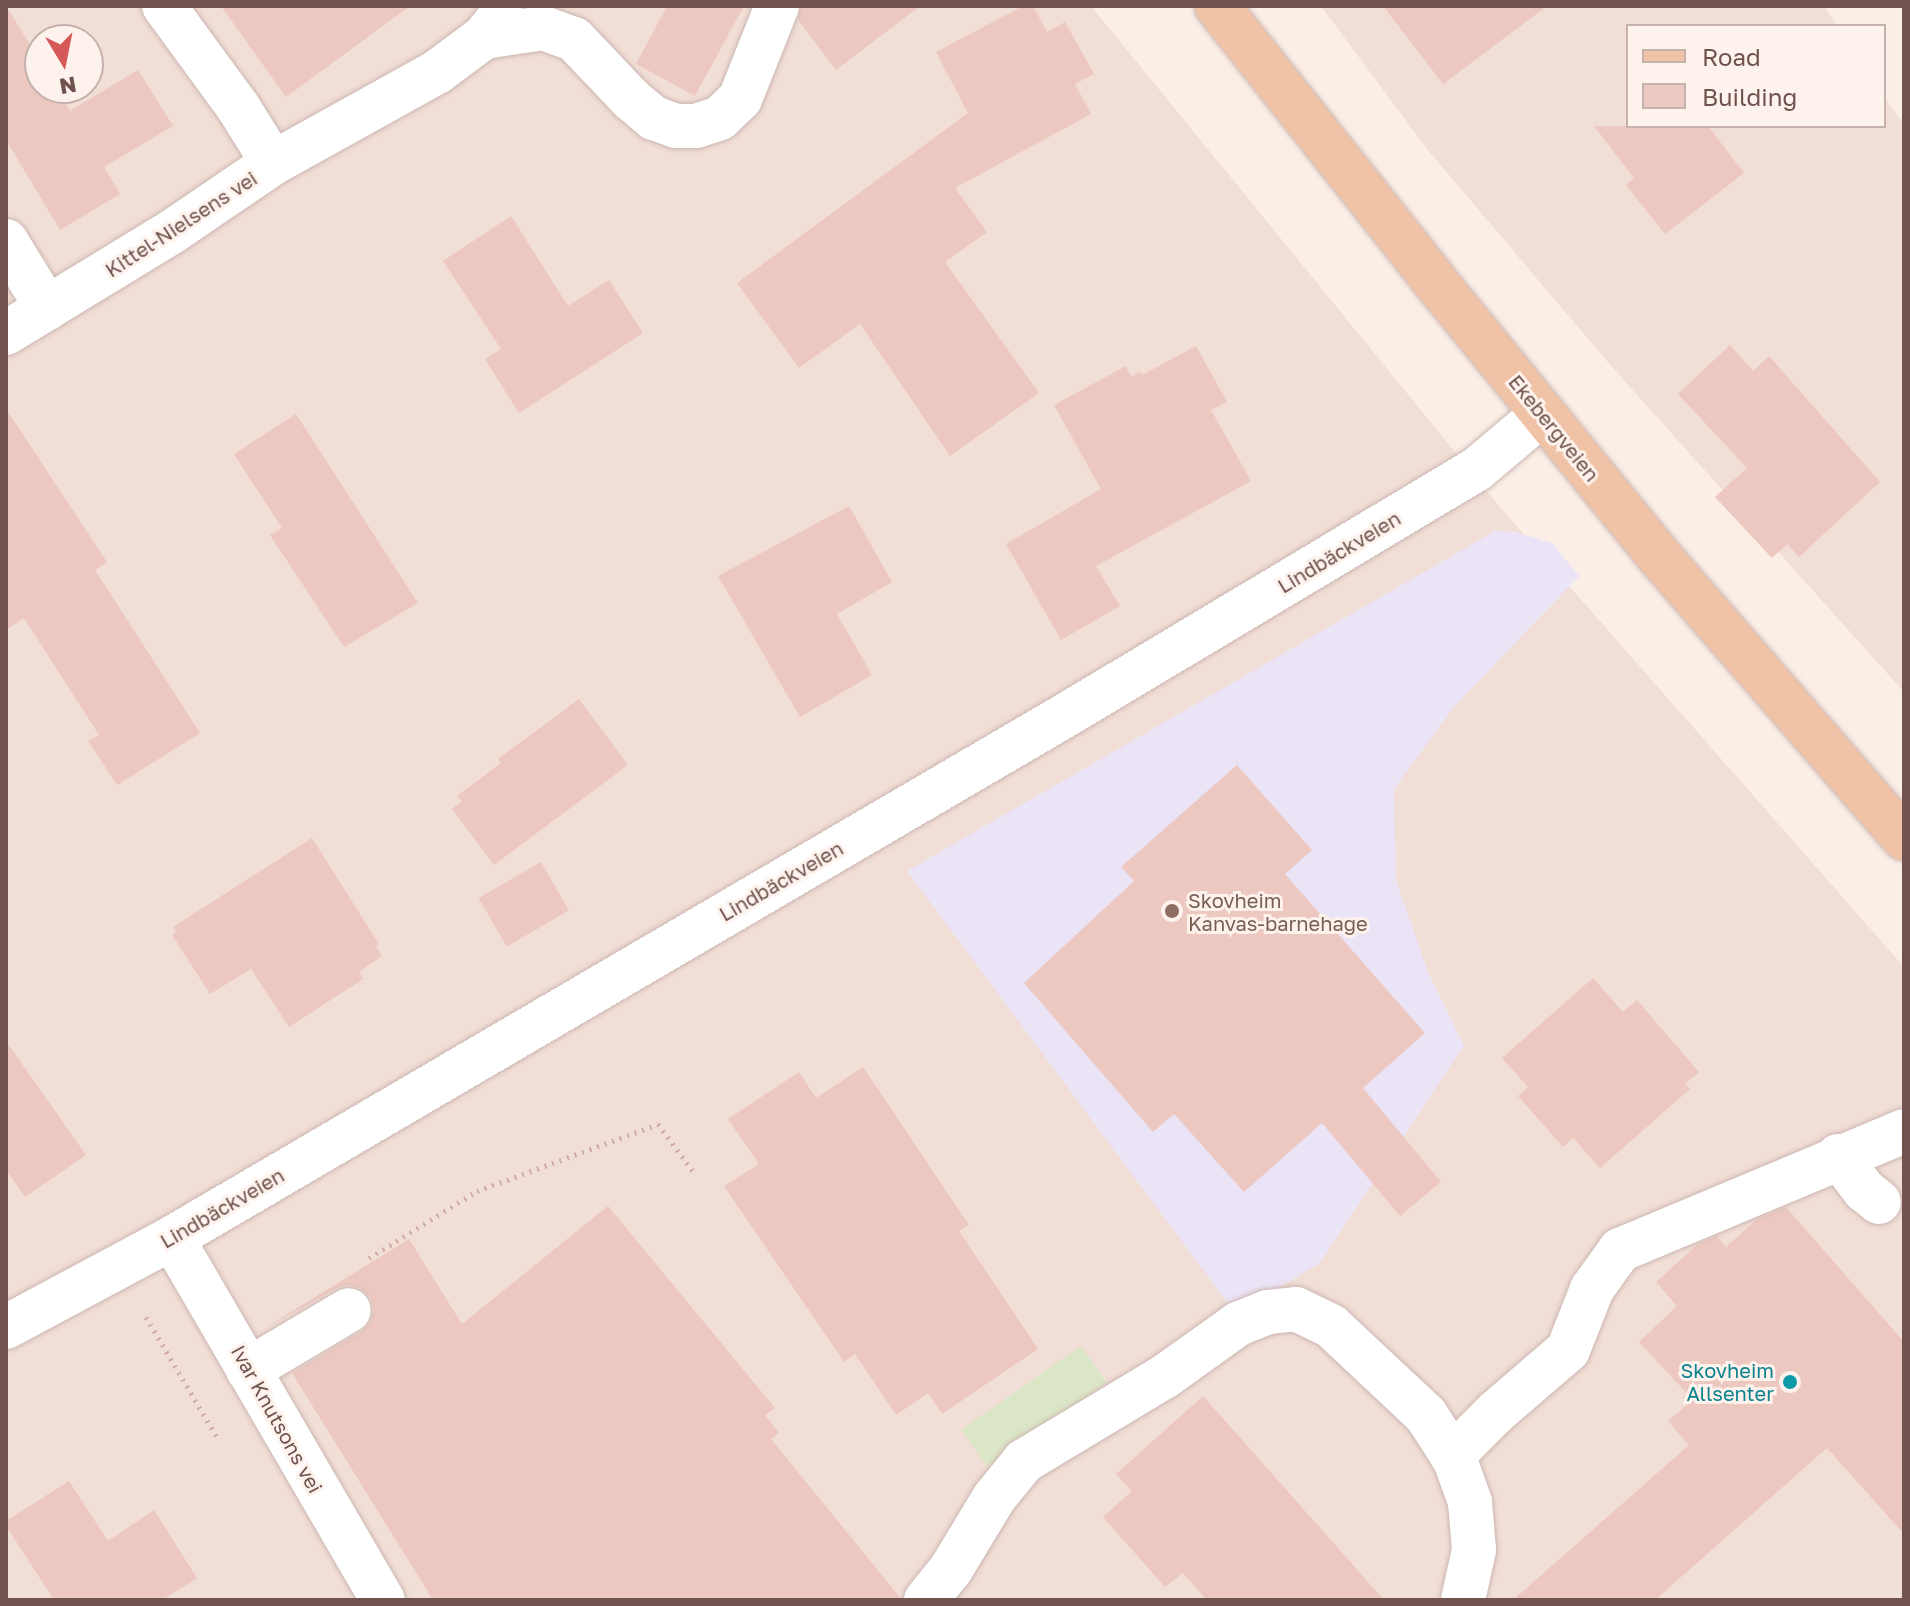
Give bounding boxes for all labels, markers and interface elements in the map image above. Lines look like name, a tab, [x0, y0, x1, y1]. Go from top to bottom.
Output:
north arrow	[24, 24, 104, 104]
legend	[1626, 24, 1886, 128]
text: Road	[1702, 42, 1761, 71]
text: N	[57, 71, 78, 101]
text: Building	[1702, 82, 1797, 111]
street label: Kittel-Nielsens vei	[101, 166, 261, 282]
street label: Ekebergveien	[1504, 370, 1604, 486]
street label: Lindbäckveien	[1273, 506, 1405, 598]
street label: Lindbäckveien	[715, 836, 847, 926]
place label: Skovheim Kanvas-barnehage	[1188, 888, 1368, 935]
marker: Skovheim Kanvas-barnehage	[1163, 902, 1181, 920]
street label: Lindbäckveien	[156, 1163, 288, 1253]
street label: Ivar Knutsons vei	[226, 1341, 328, 1497]
place label: Skovheim Allsenter	[1681, 1358, 1774, 1405]
marker: Skovheim Allsenter	[1781, 1373, 1799, 1391]

